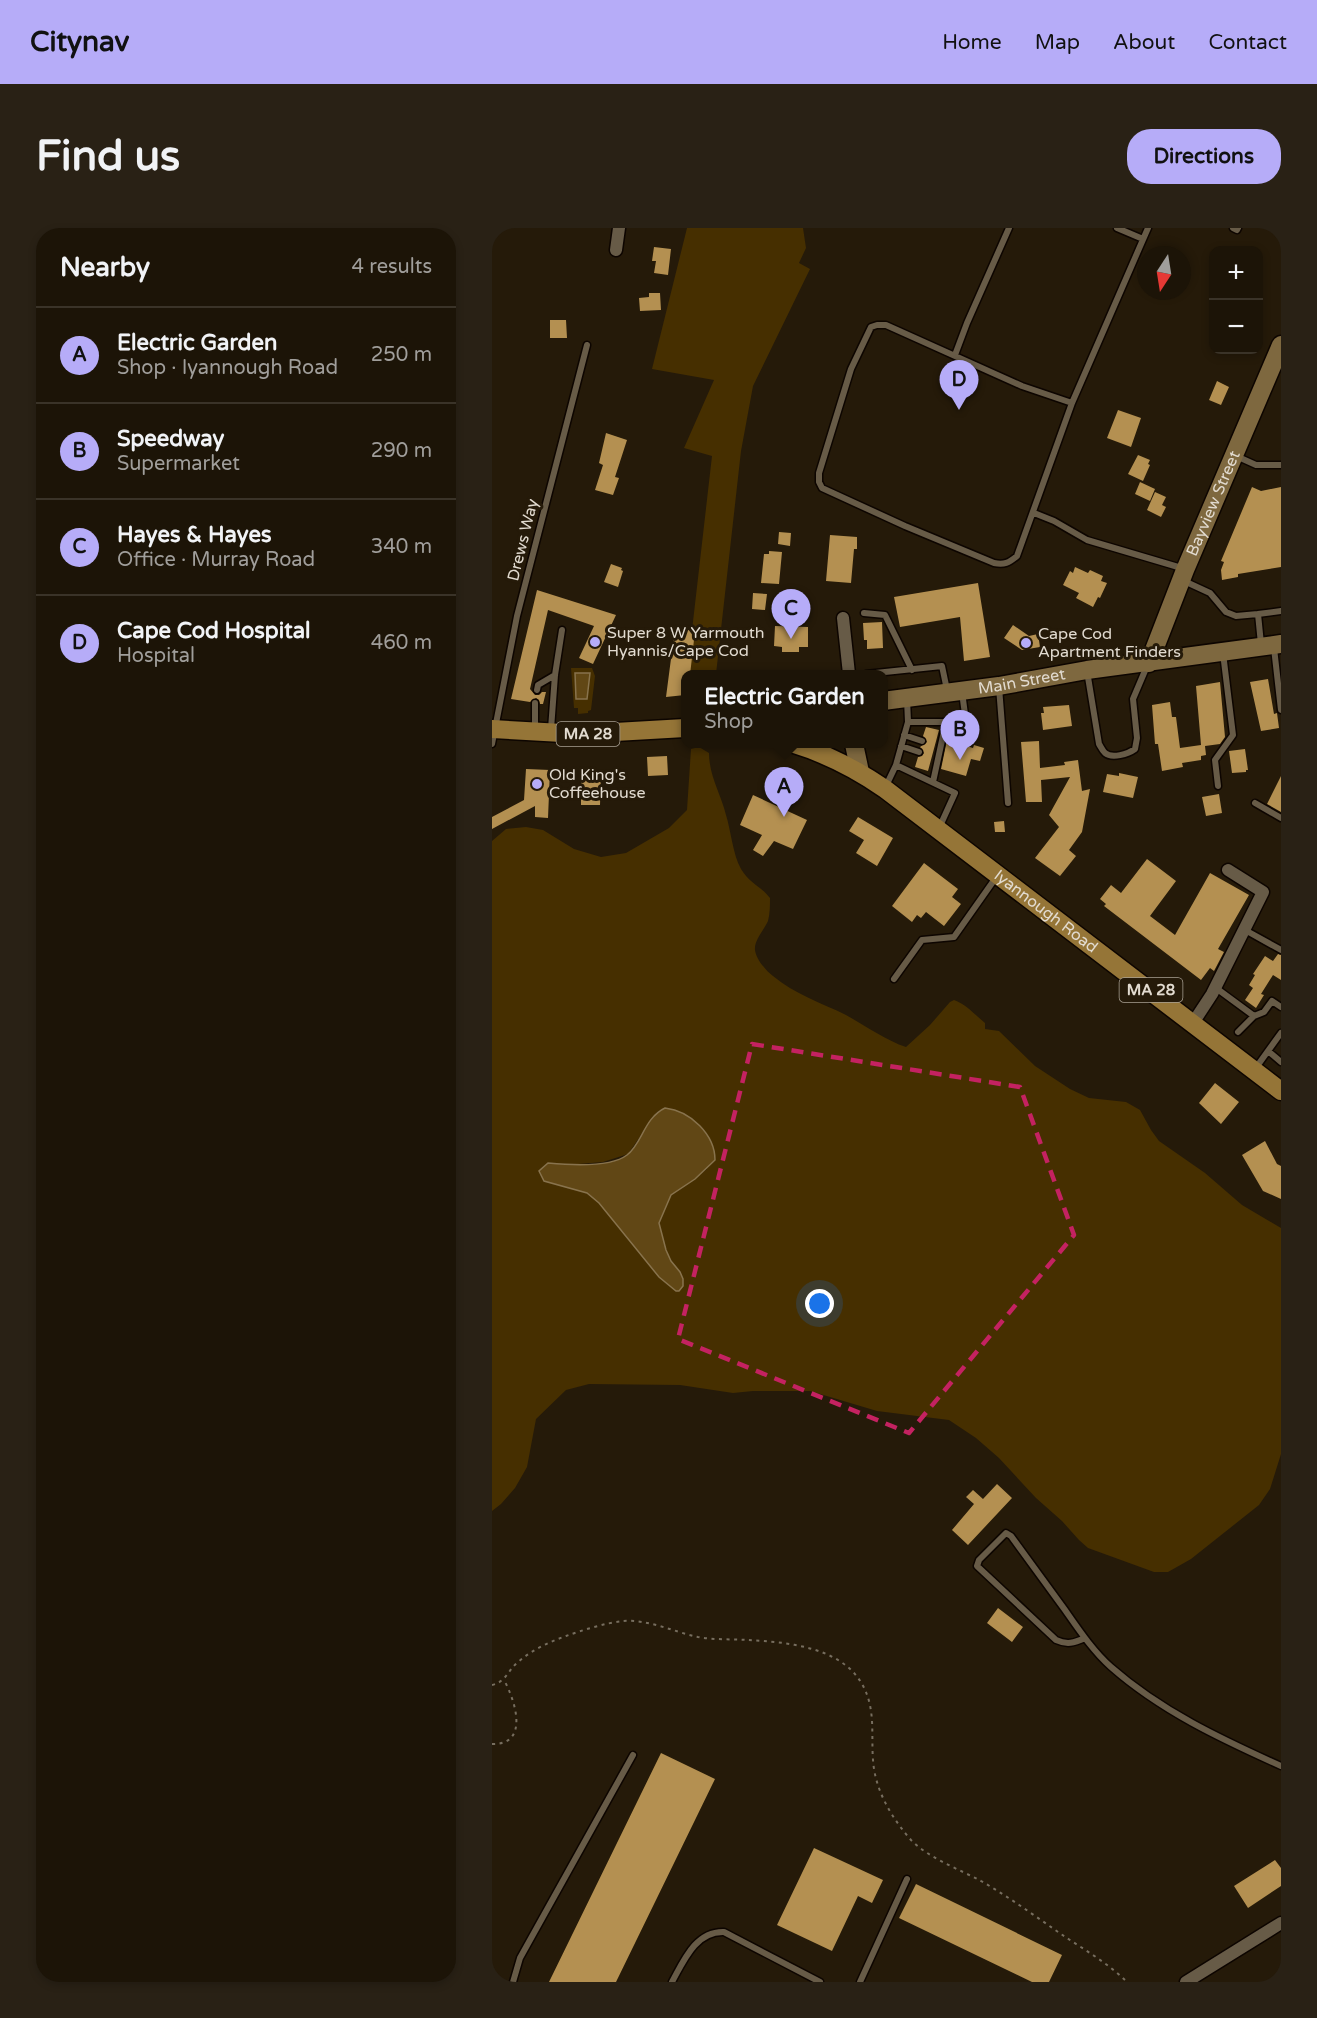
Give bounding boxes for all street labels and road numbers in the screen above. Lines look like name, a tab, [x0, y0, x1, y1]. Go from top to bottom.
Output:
street label: Bayview Street	[1182, 448, 1245, 559]
street label: Drews Way	[503, 496, 543, 583]
street label: Main Street	[977, 664, 1067, 699]
road number: MA 28	[556, 722, 620, 746]
street label: Iyannough Road	[990, 866, 1102, 957]
road number: MA 28	[1120, 978, 1182, 1002]

